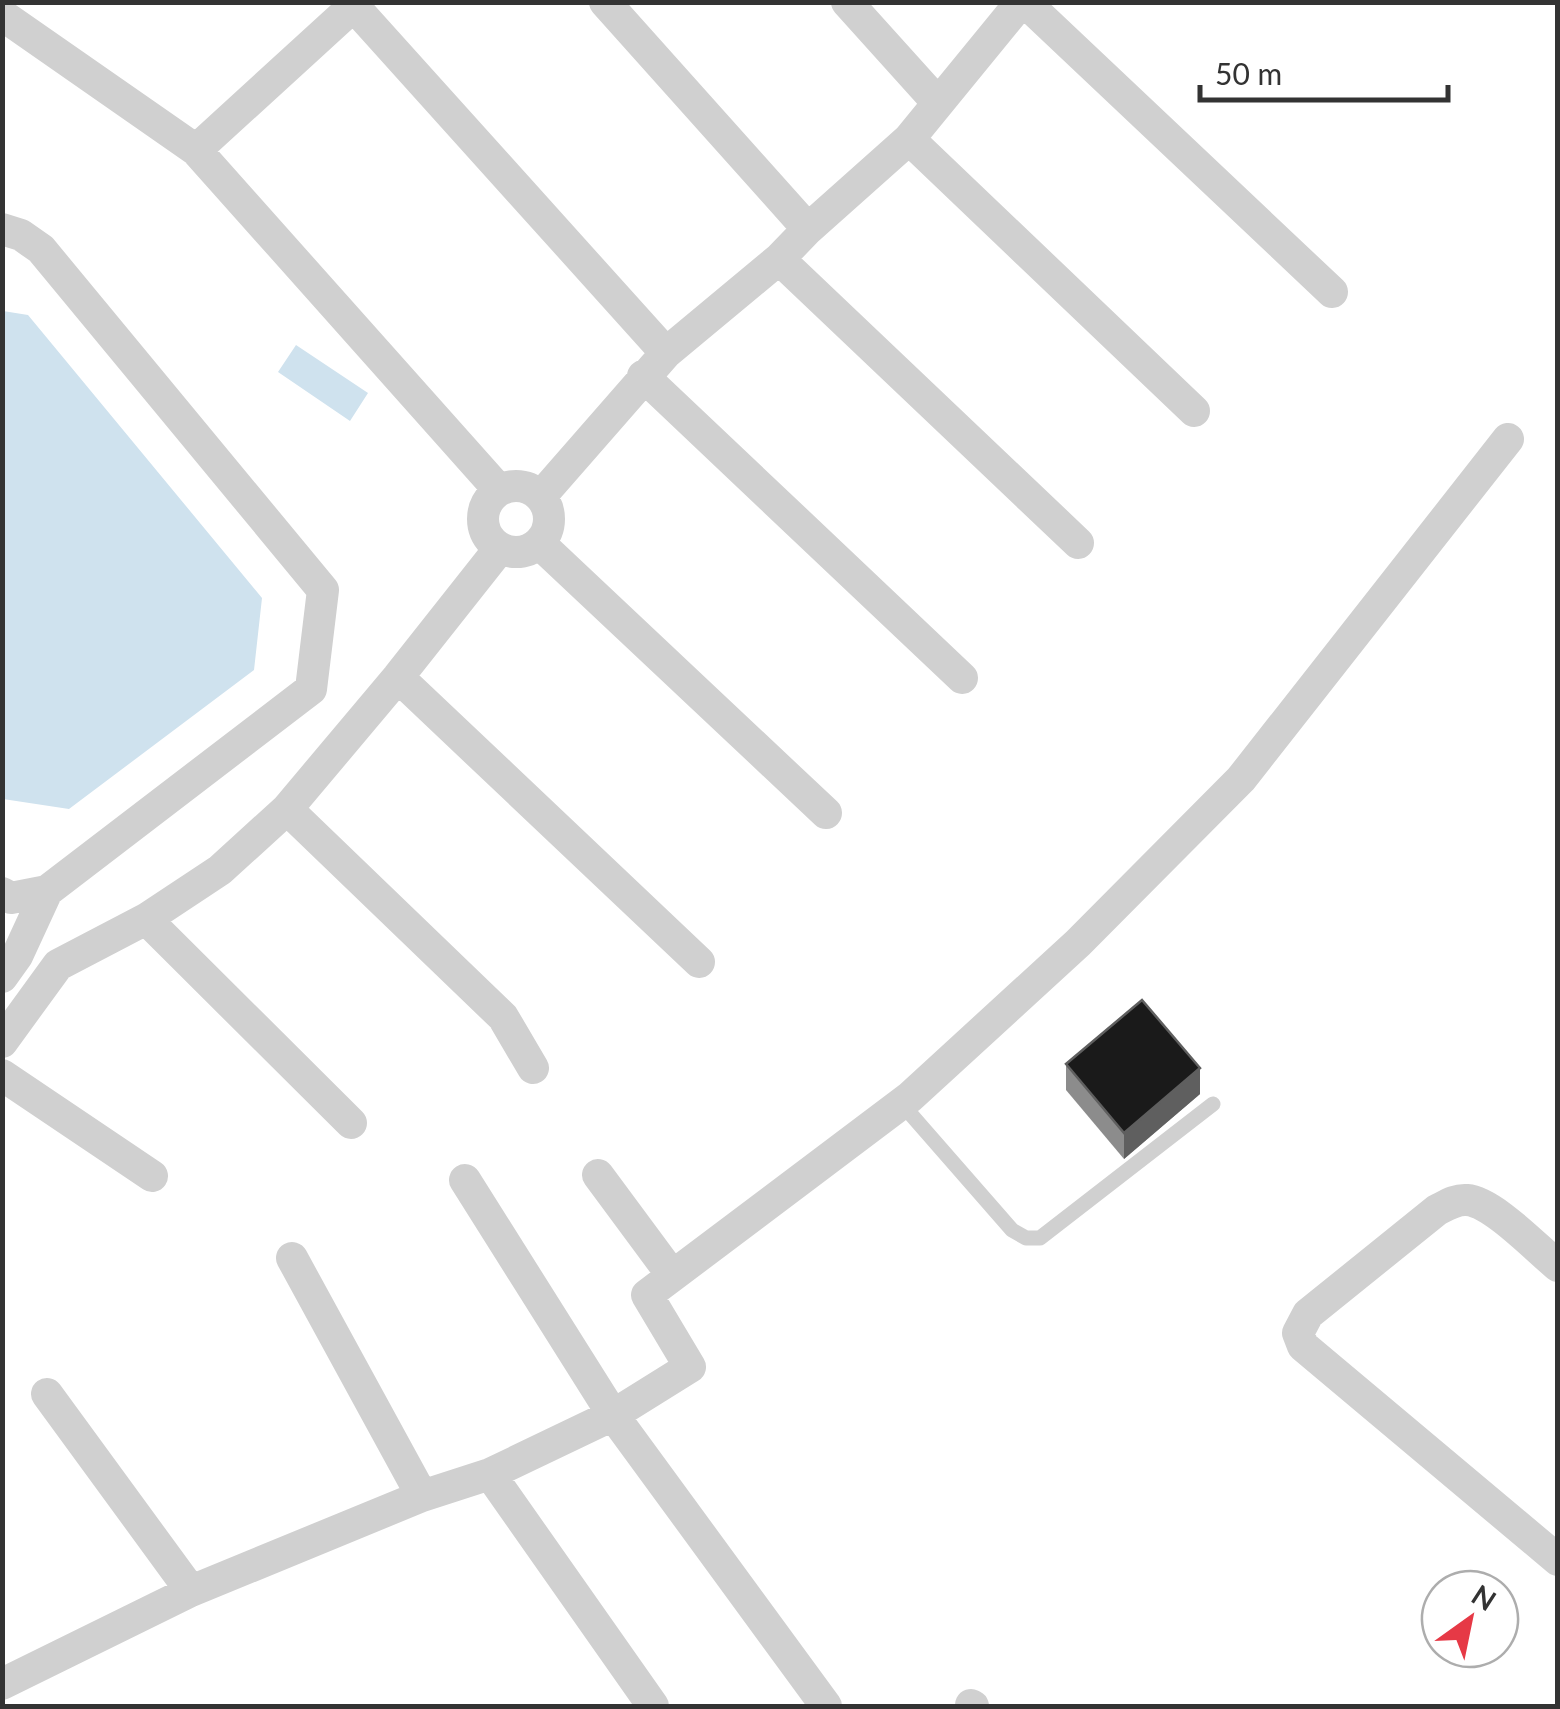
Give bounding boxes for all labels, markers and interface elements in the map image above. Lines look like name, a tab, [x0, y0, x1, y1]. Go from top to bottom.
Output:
scale bar	[1200, 40, 1448, 102]
text: 50 m	[1215, 55, 1282, 91]
north arrow	[1420, 1569, 1520, 1669]
text: N	[1466, 1577, 1502, 1617]

